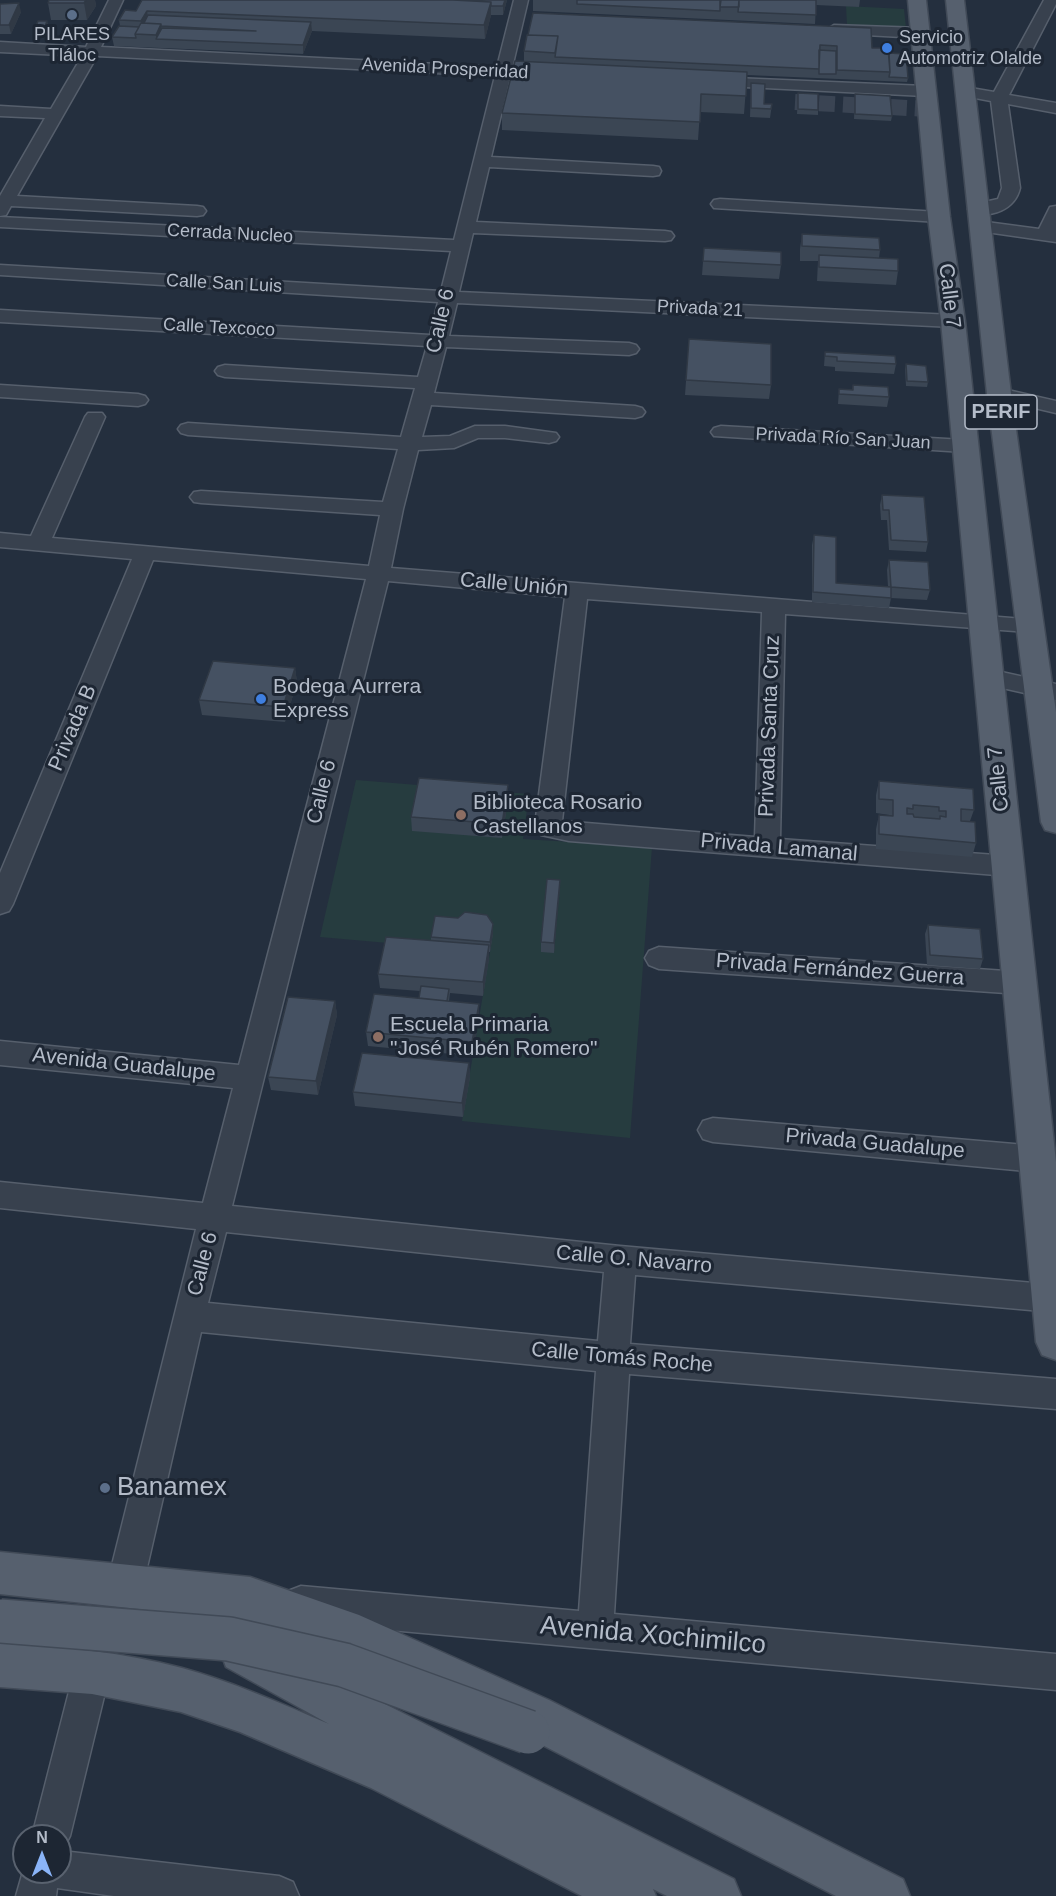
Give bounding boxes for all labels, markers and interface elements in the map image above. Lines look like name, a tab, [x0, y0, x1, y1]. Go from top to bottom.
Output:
marker: PILARES Tláloc	[65, 8, 79, 22]
place label: PILARES Tláloc	[34, 24, 110, 66]
place label: Servicio Automotriz Olalde	[899, 27, 1042, 70]
marker: Servicio Automotriz Olalde	[880, 41, 894, 55]
street label: Avenida Prosperidad	[361, 54, 529, 84]
street label: Cerrada Nucleo	[166, 220, 294, 248]
street label: Calle 7	[933, 262, 965, 330]
street label: Calle San Luis	[165, 270, 283, 298]
street label: Calle 6	[421, 286, 461, 356]
street label: Privada 21	[656, 296, 744, 322]
street label: Calle Texcoco	[162, 314, 276, 342]
road number: PERIF	[965, 395, 1037, 429]
street label: Privada Río San Juan	[755, 424, 931, 454]
street label: Calle Unión	[459, 568, 569, 602]
street label: Privada Santa Cruz	[754, 635, 786, 817]
place label: Bodega Aurrera Express	[273, 674, 421, 724]
street label: Privada B	[44, 681, 102, 775]
marker: Bodega Aurrera Express	[254, 692, 268, 706]
street label: Calle 7	[983, 745, 1015, 813]
street label: Calle 6	[302, 757, 342, 827]
place label: Biblioteca Rosario Castellanos	[473, 790, 642, 840]
marker: Biblioteca Rosario Castellanos	[454, 808, 468, 822]
street label: Privada Lamanal	[699, 829, 859, 867]
street label: Privada Fernández Guerra	[715, 949, 965, 991]
place label: Escuela Primaria "José Rubén Romero"	[390, 1012, 598, 1062]
marker: Escuela Primaria "José Rubén Romero"	[371, 1030, 385, 1044]
street label: Avenida Guadalupe	[31, 1043, 217, 1087]
street label: Privada Guadalupe	[784, 1124, 966, 1164]
street label: Calle 6	[182, 1229, 224, 1299]
street label: Calle O. Navarro	[555, 1241, 713, 1279]
street label: Calle Tomás Roche	[530, 1338, 714, 1378]
place label: Banamex	[117, 1472, 227, 1504]
marker: Banamex	[98, 1481, 112, 1495]
street label: Avenida Xochimilco	[539, 1611, 767, 1661]
north arrow	[12, 1824, 72, 1884]
text: N	[36, 1829, 48, 1846]

